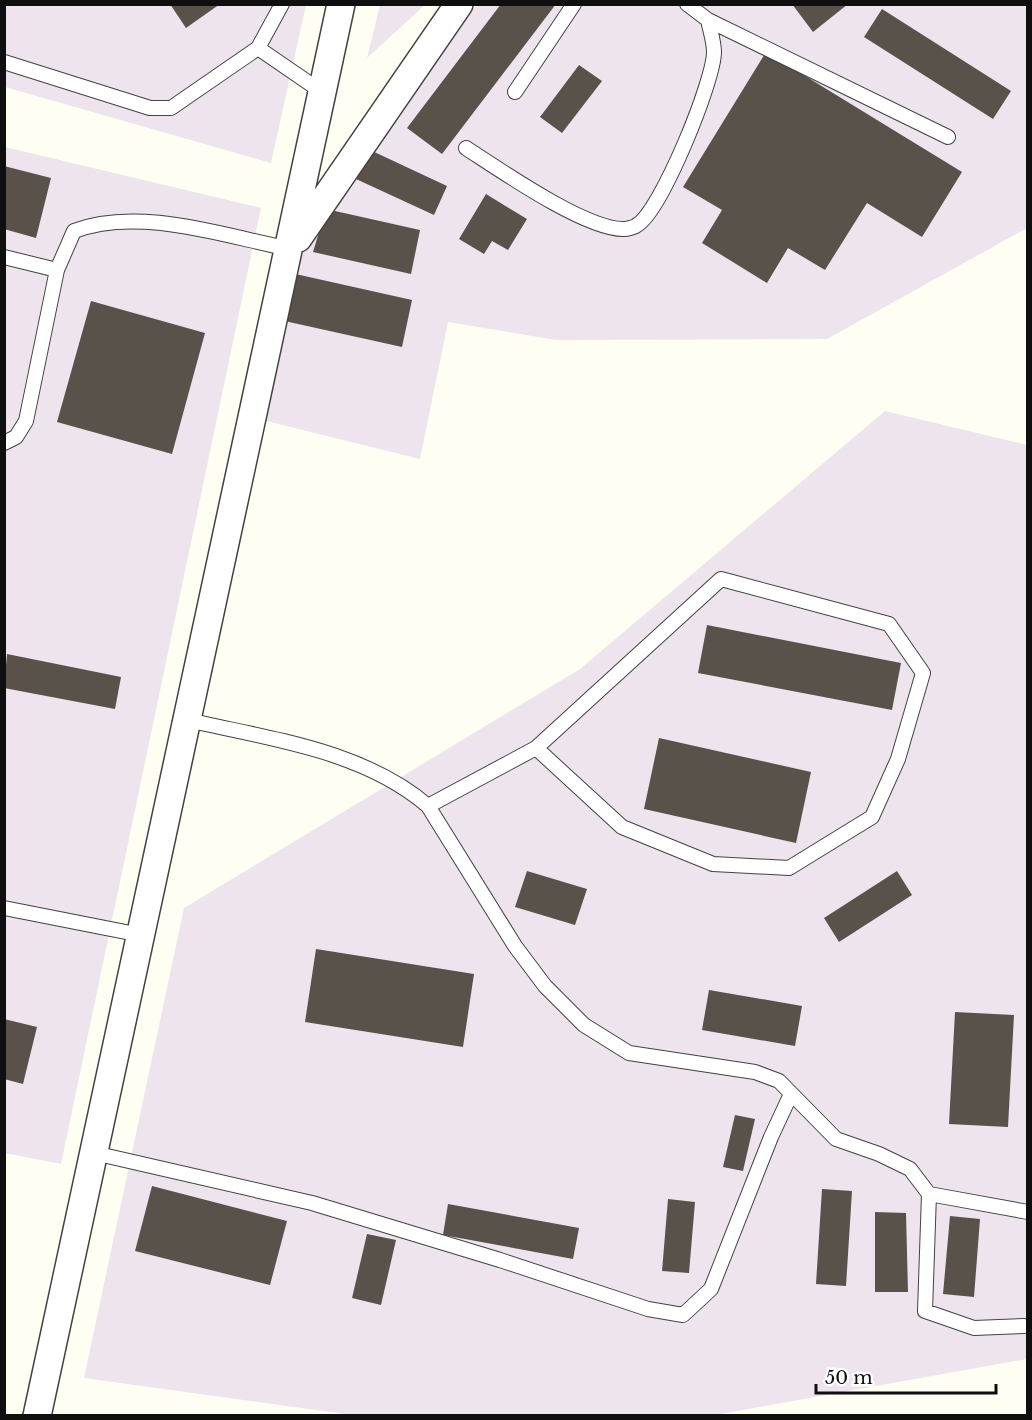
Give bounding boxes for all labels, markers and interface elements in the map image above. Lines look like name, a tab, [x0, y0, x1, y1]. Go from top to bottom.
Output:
scale bar	[816, 1357, 996, 1395]
text: 50 m	[825, 1367, 873, 1389]

